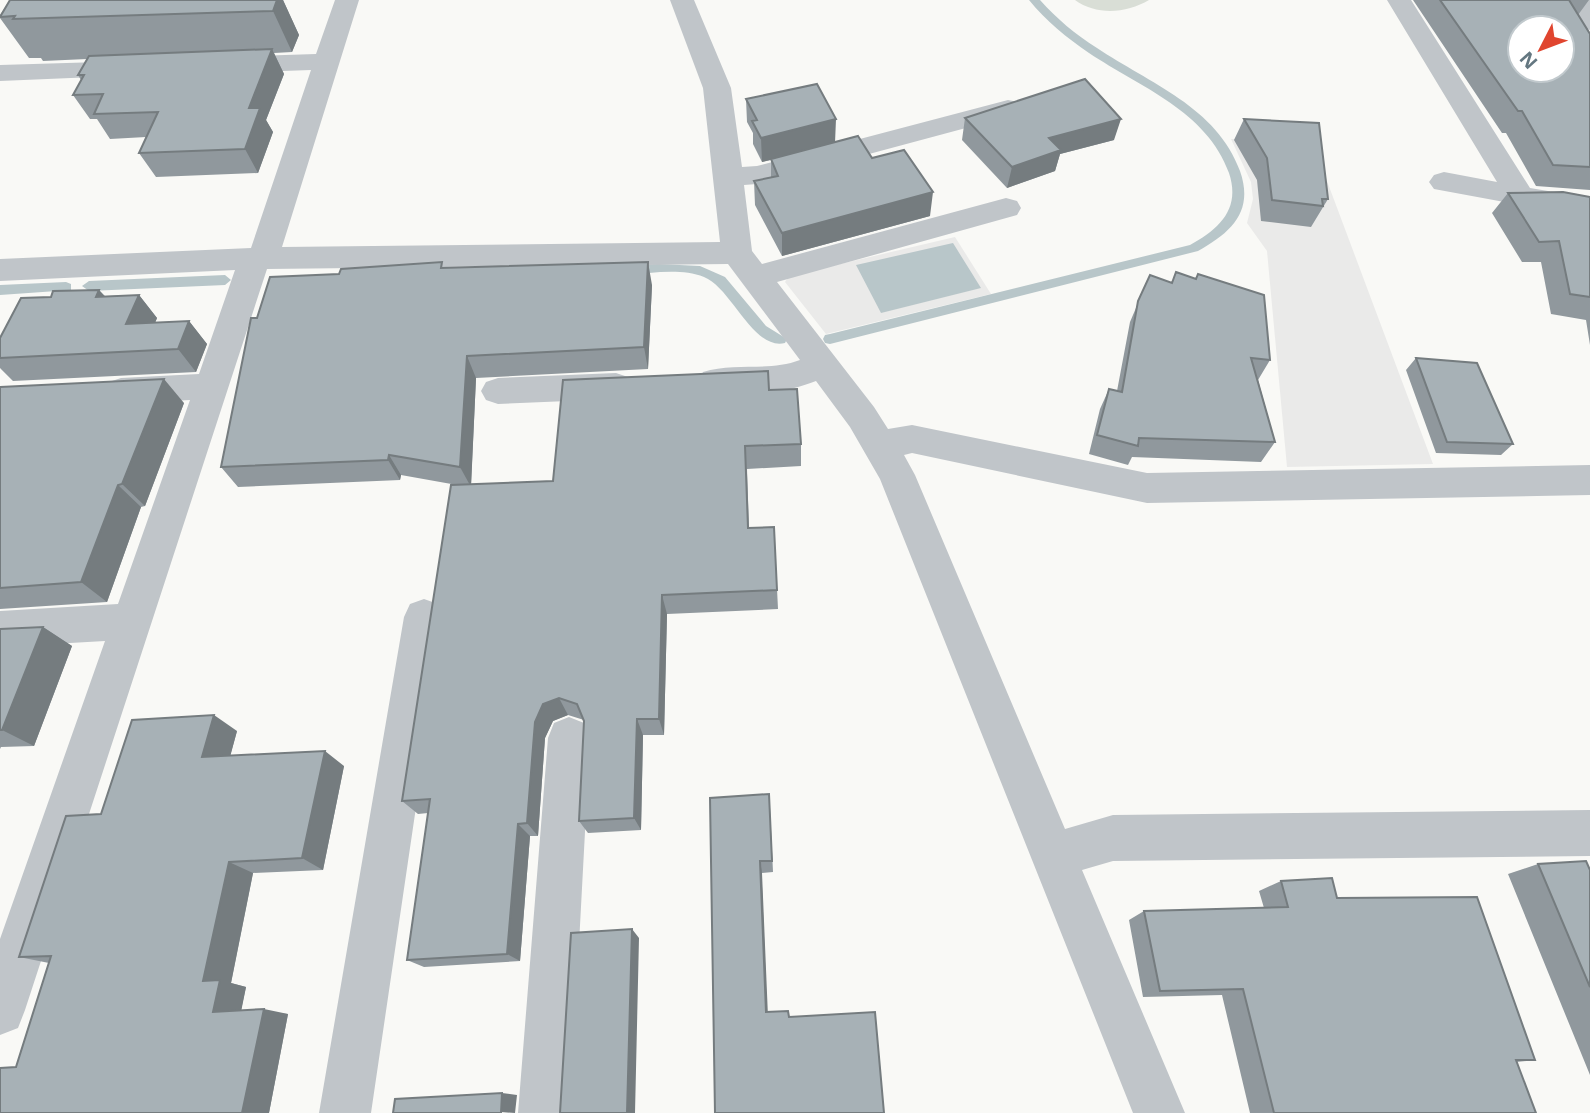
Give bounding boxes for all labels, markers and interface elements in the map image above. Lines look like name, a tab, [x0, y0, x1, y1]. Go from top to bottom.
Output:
north arrow	[1506, 14, 1576, 84]
text: N	[1514, 46, 1543, 75]

